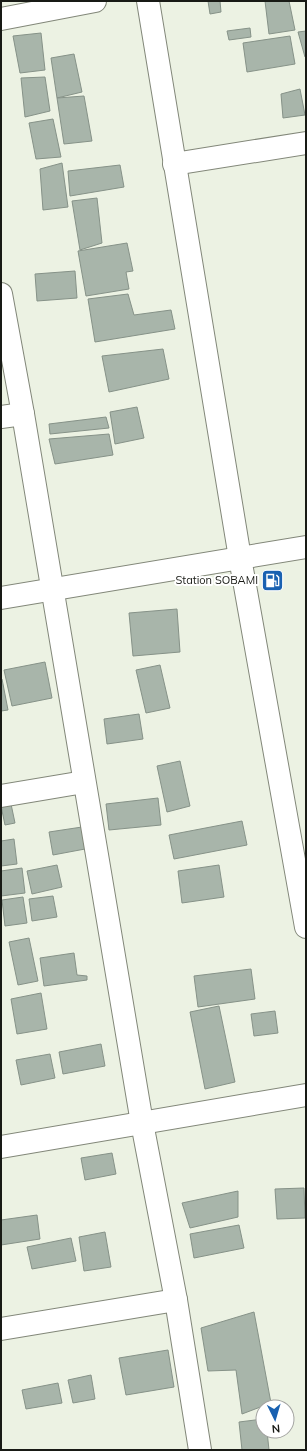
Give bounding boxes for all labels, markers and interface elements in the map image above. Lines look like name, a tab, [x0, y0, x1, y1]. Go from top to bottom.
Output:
fuel station icon: Station SOBAMI	[260, 567, 286, 593]
place label: Station SOBAMI	[176, 573, 258, 587]
north arrow	[255, 1399, 295, 1439]
text: N	[271, 1422, 281, 1436]

